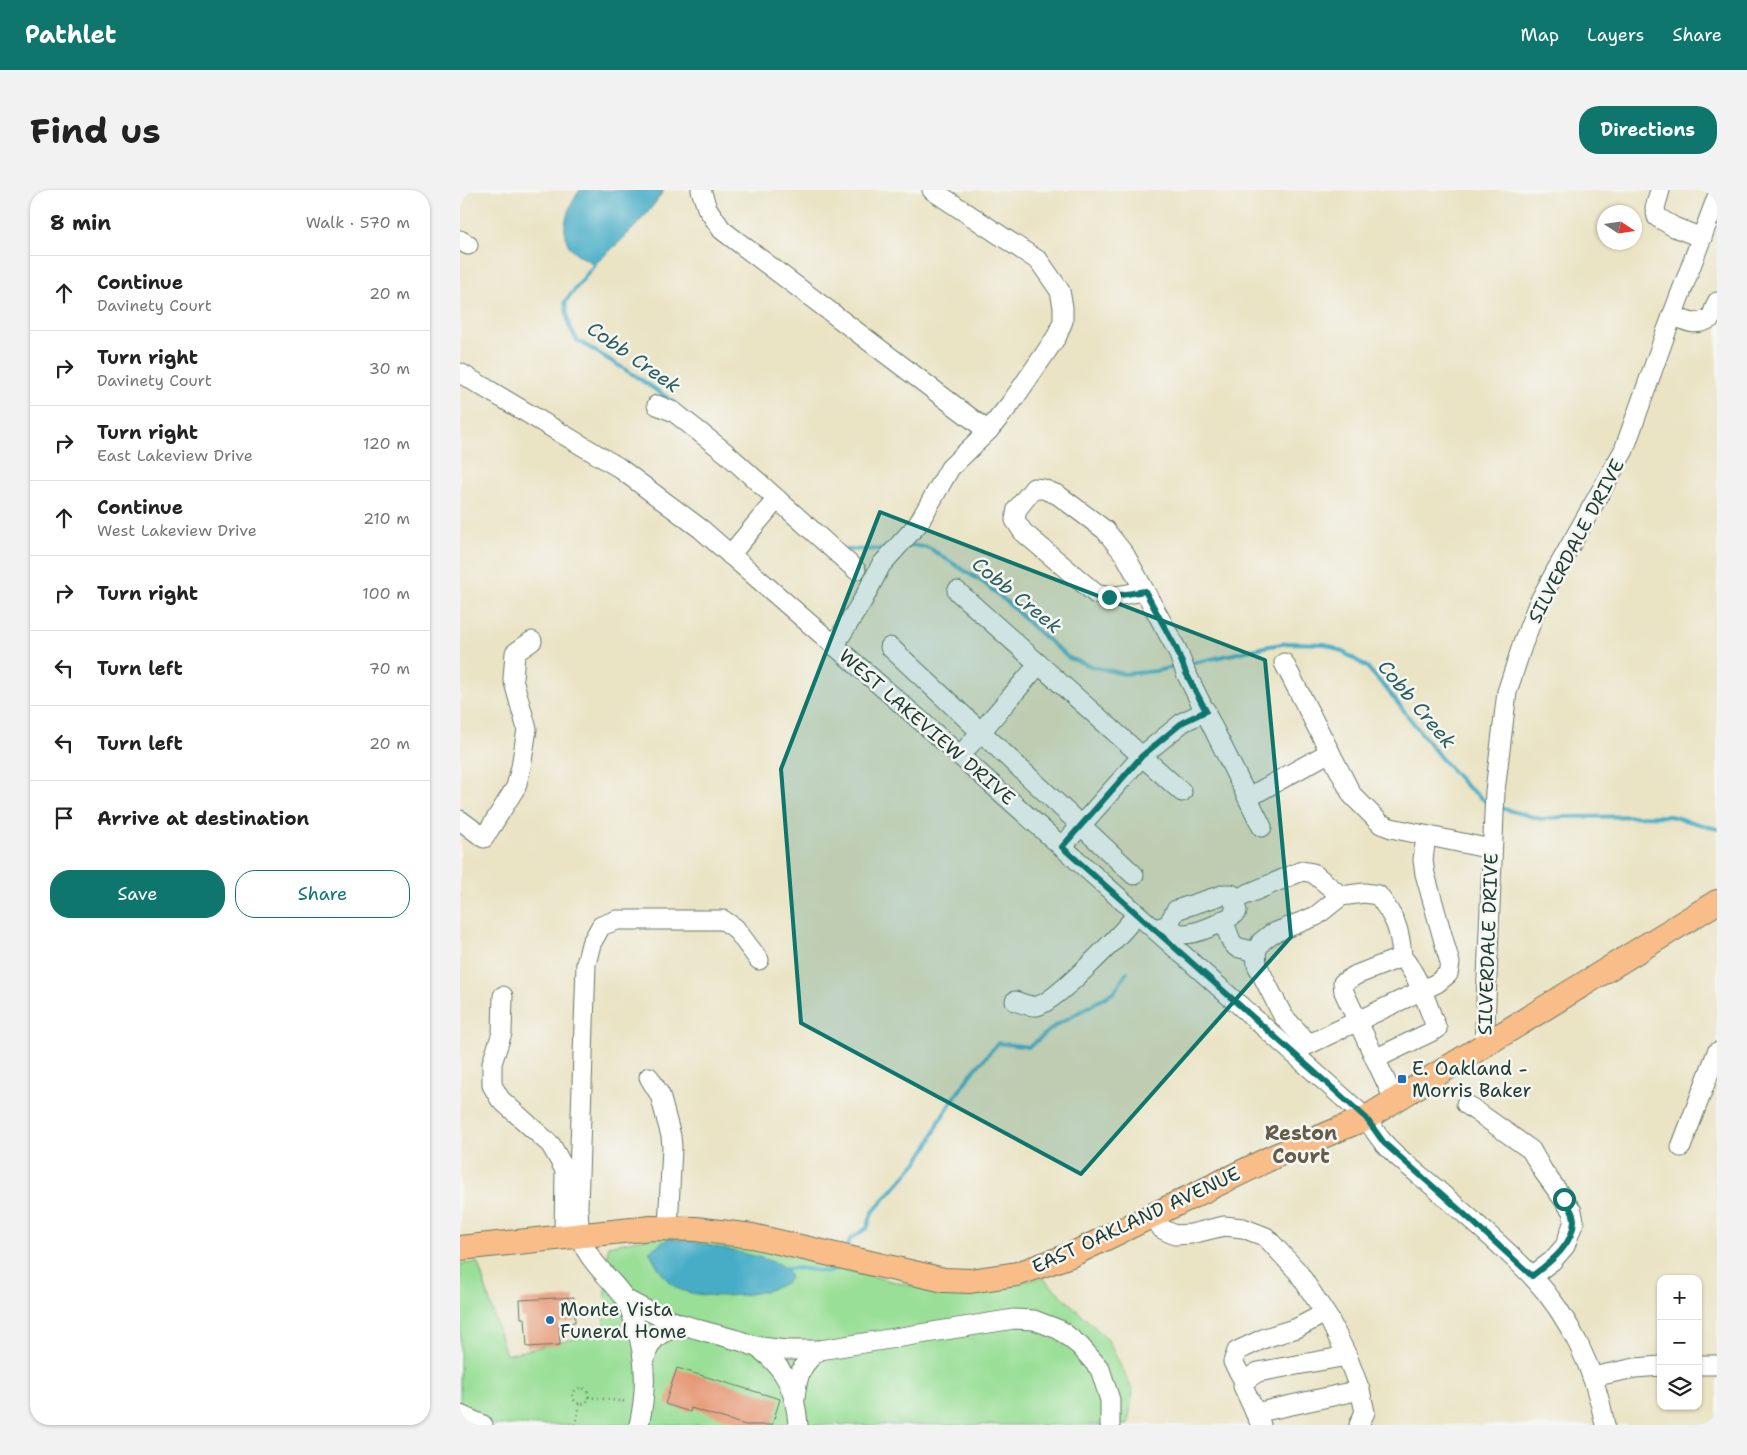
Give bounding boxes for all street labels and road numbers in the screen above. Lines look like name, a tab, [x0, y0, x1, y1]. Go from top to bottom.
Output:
street label: SILVERDALE DRIVE	[1522, 454, 1630, 627]
street label: WEST LAKEVIEW DRIVE	[834, 643, 1020, 811]
street label: SILVERDALE DRIVE	[1472, 852, 1504, 1036]
street label: EAST OAKLAND AVENUE	[1028, 1161, 1244, 1279]

